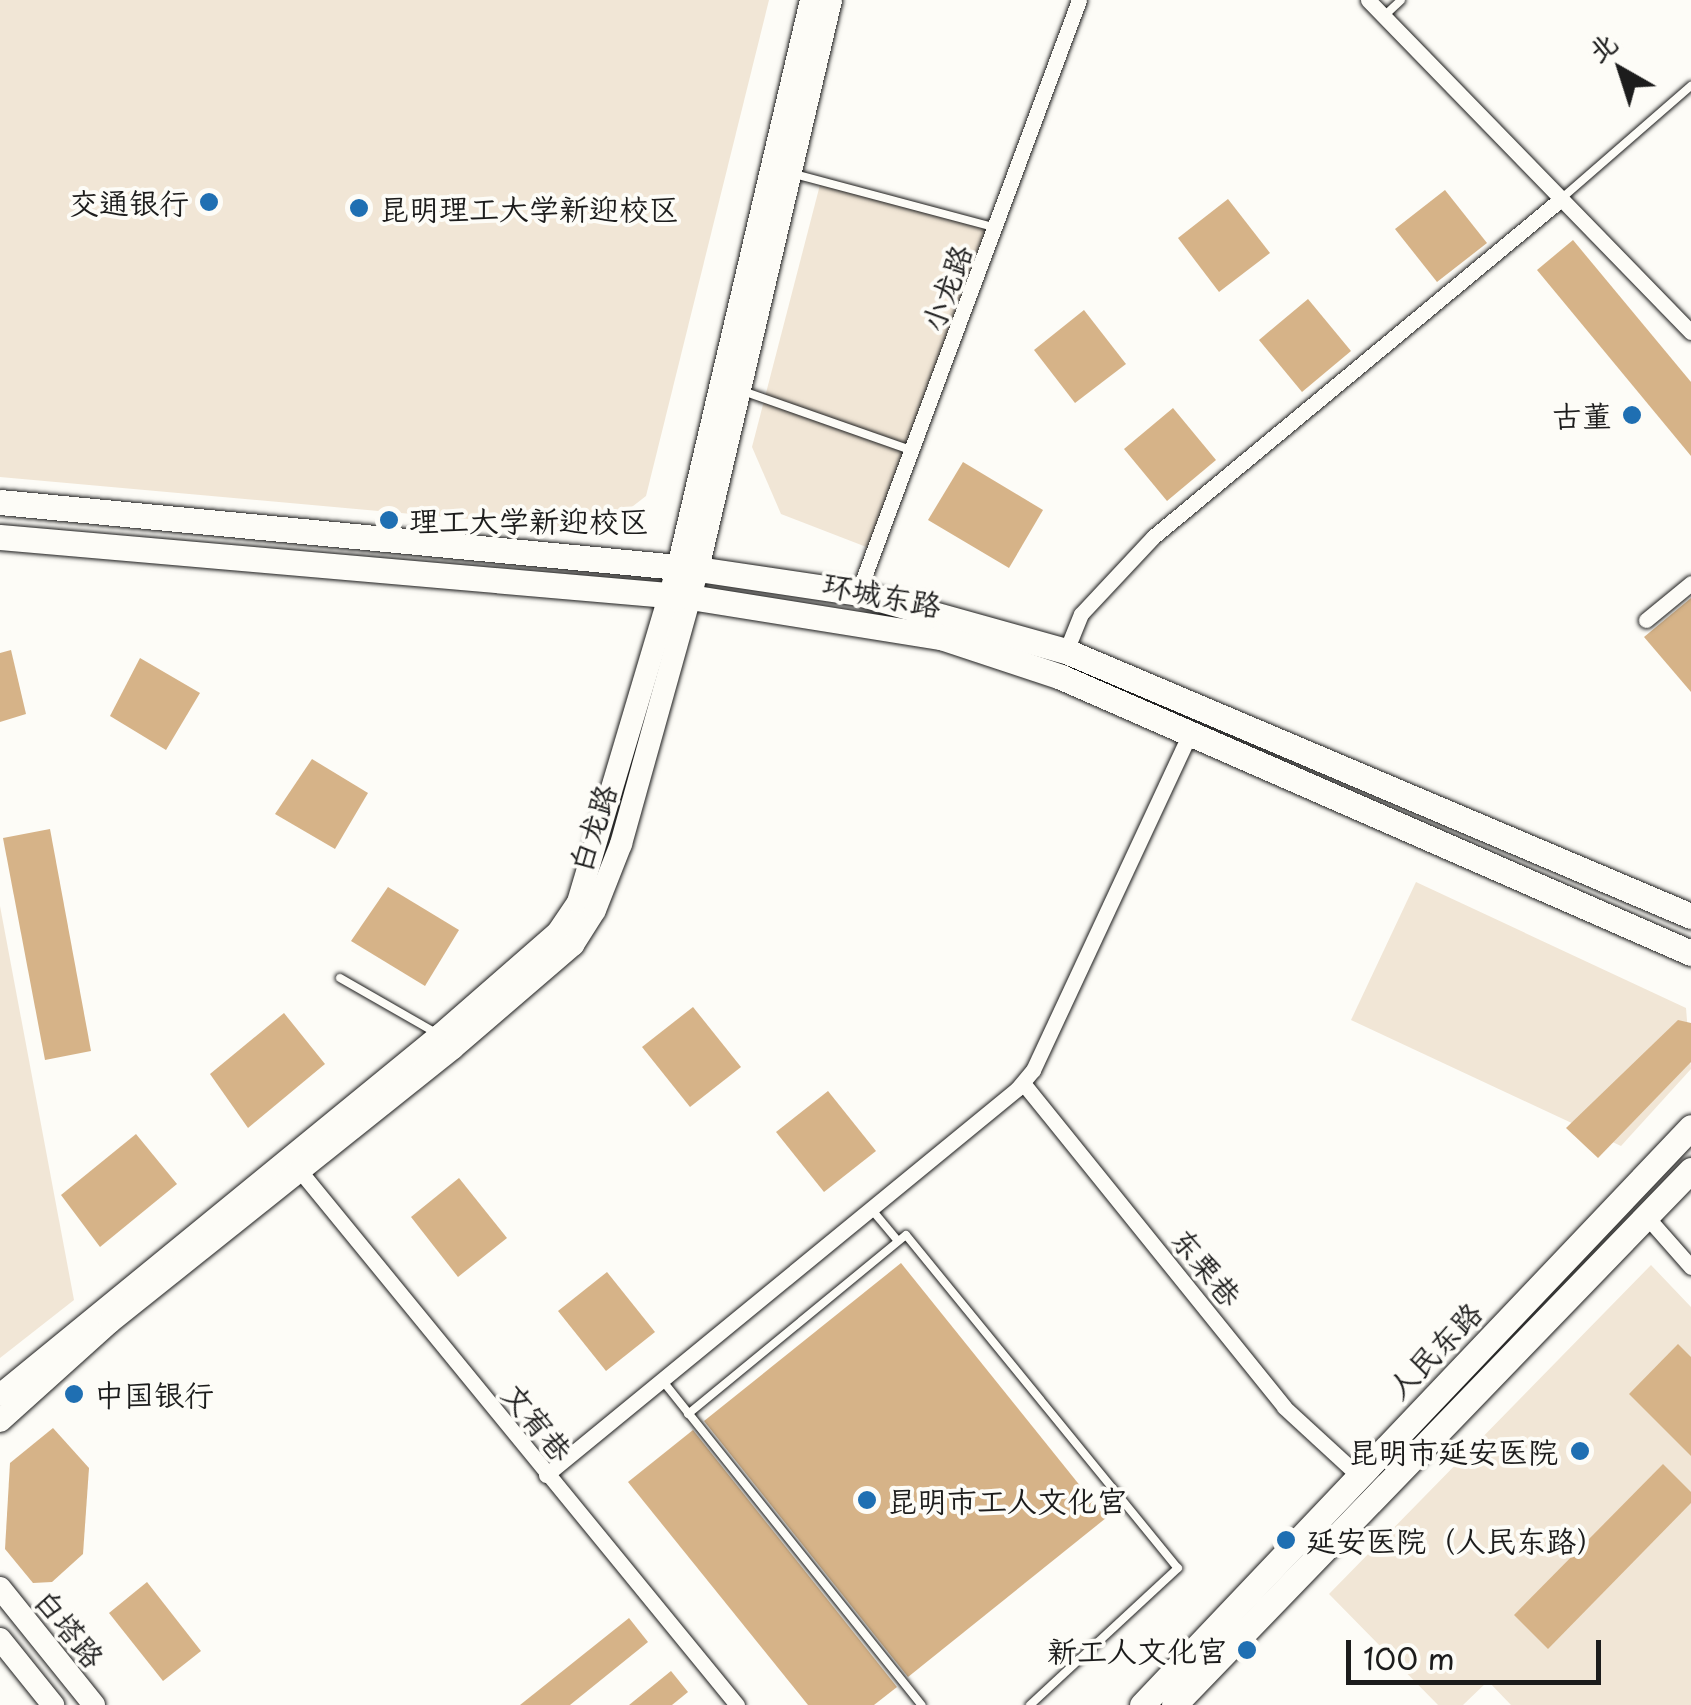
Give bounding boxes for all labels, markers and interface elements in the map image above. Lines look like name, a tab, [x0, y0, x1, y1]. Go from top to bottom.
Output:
north arrow	[1571, 20, 1671, 120]
text: 北	[1577, 21, 1626, 72]
place label: 交通银行	[69, 184, 189, 220]
place label: 昆明理工大学新迎校区	[379, 190, 679, 226]
marker: 交通银行	[198, 191, 220, 213]
marker: 昆明理工大学新迎校区	[348, 197, 370, 219]
street label: 小龙路	[914, 240, 978, 336]
place label: 古董	[1552, 397, 1612, 433]
marker: 古董	[1621, 404, 1643, 426]
place label: 理工大学新迎校区	[409, 502, 649, 538]
marker: 理工大学新迎校区	[378, 509, 400, 531]
street label: 环城东路	[820, 565, 944, 623]
street label: 白龙路	[561, 780, 623, 876]
street label: 东栗巷	[1165, 1221, 1249, 1313]
street label: 人民东路	[1379, 1294, 1489, 1406]
place label: 中国银行	[94, 1376, 214, 1412]
street label: 文宥巷	[496, 1376, 580, 1468]
marker: 中国银行	[63, 1383, 85, 1405]
place label: 昆明市延安医院	[1348, 1433, 1558, 1469]
marker: 昆明市延安医院	[1567, 1438, 1593, 1464]
place label: 昆明市工人文化宫	[887, 1482, 1127, 1518]
marker: 昆明市工人文化宫	[856, 1489, 878, 1511]
place label: 延安医院（人民东路）	[1306, 1522, 1606, 1558]
marker: 延安医院（人民东路）	[1275, 1529, 1297, 1551]
street label: 白塔路	[28, 1582, 112, 1674]
scale bar	[1351, 1620, 1606, 1682]
place label: 新工人文化宫	[1047, 1632, 1227, 1668]
text: 100 m	[1363, 1635, 1455, 1680]
marker: 新工人文化宫	[1236, 1639, 1258, 1661]

